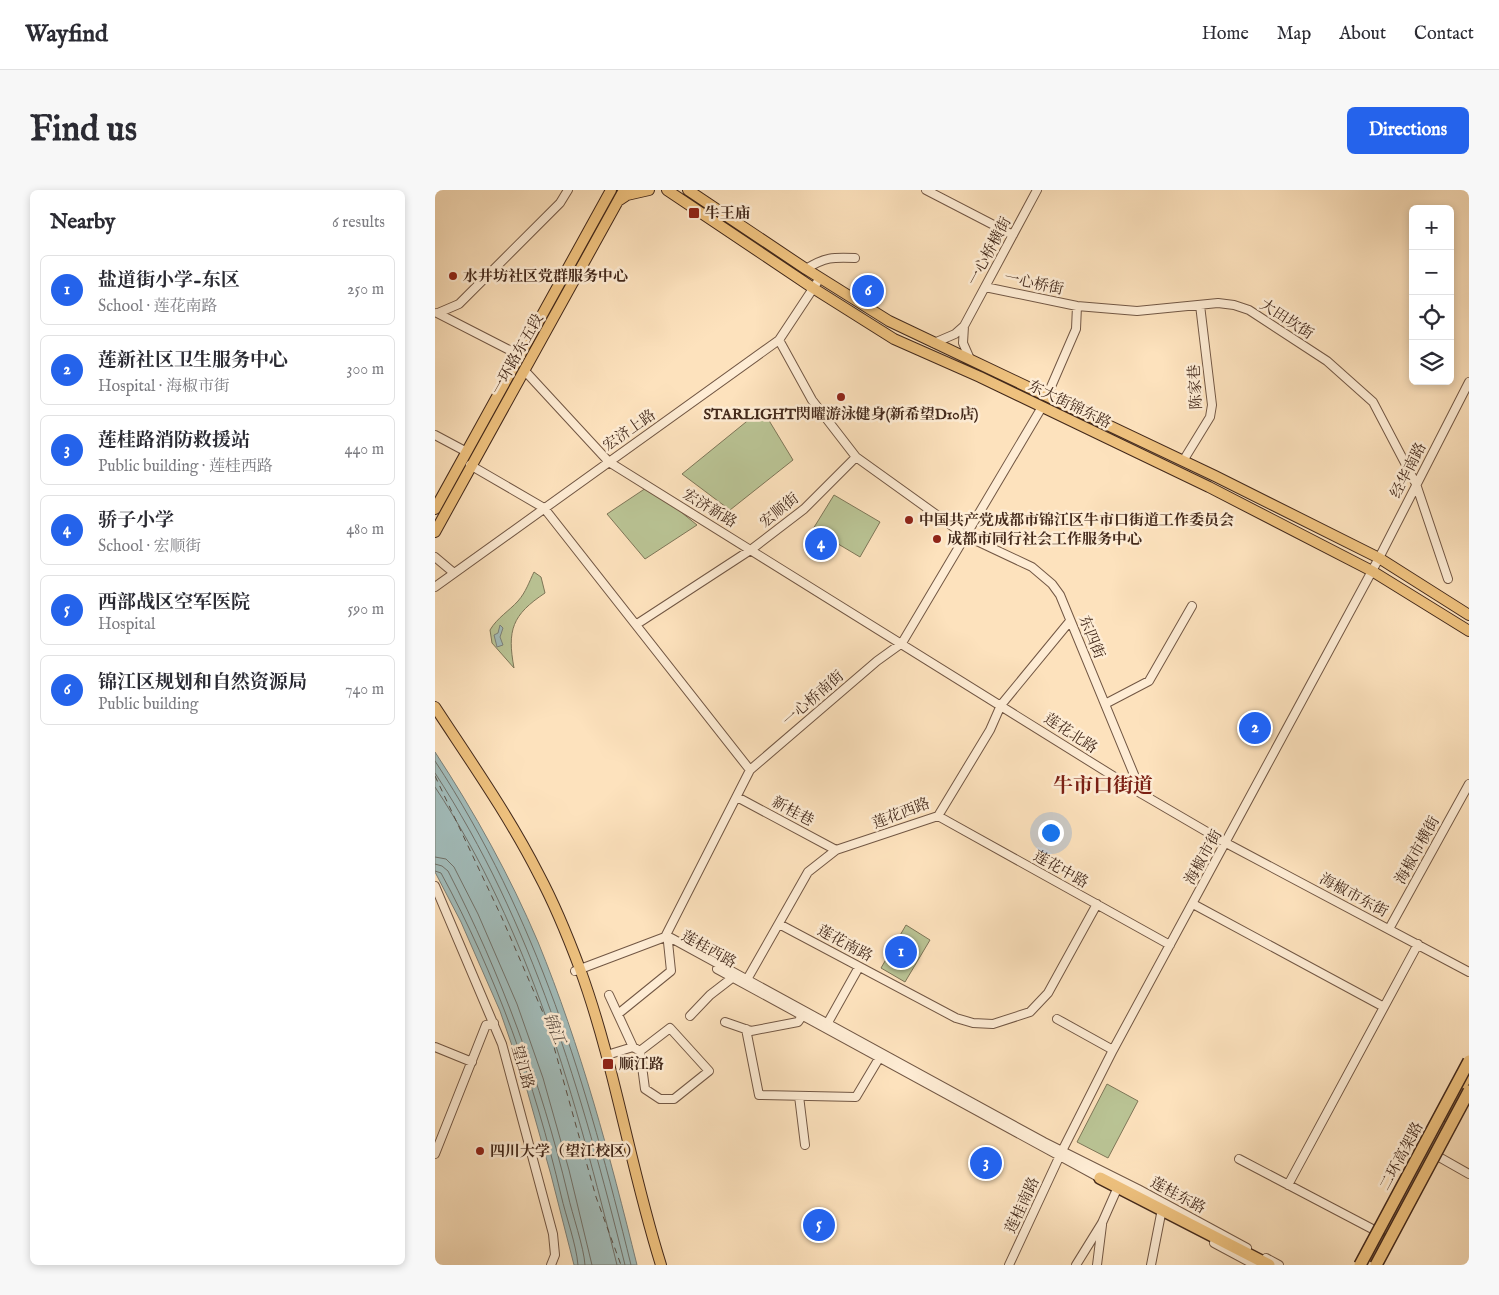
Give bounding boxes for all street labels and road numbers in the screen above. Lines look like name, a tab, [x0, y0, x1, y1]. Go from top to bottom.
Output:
street label: 一心桥横街	[963, 214, 1015, 289]
street label: 一心桥街	[1003, 268, 1065, 299]
street label: 大田坎街	[1256, 295, 1317, 344]
street label: 一环路东五段	[487, 310, 548, 398]
street label: 陈家巷	[1185, 364, 1206, 410]
street label: 东大街锦东路	[1025, 376, 1114, 433]
street label: 宏济上路	[599, 405, 659, 455]
street label: 经华南路	[1386, 439, 1431, 501]
street label: 宏济新路	[679, 485, 740, 532]
street label: 宏顺街	[756, 489, 803, 532]
street label: 东四街	[1074, 613, 1109, 662]
street label: 一心桥南街	[779, 667, 848, 730]
street label: 莲花北路	[1040, 709, 1101, 758]
street label: 新桂巷	[768, 792, 817, 830]
street label: 莲花西路	[870, 794, 933, 833]
street label: 海椒市横街	[1391, 813, 1444, 888]
street label: 海椒市街	[1181, 826, 1226, 888]
street label: 莲花中路	[1030, 847, 1092, 892]
street label: 海椒市东街	[1316, 869, 1391, 921]
street label: 莲花南路	[814, 921, 876, 966]
street label: 莲桂西路	[678, 927, 740, 972]
street label: 望江路	[507, 1043, 538, 1091]
street label: 二环高架路	[1375, 1119, 1427, 1194]
street label: 莲桂东路	[1147, 1173, 1209, 1218]
street label: 莲桂南路	[1001, 1174, 1044, 1236]

